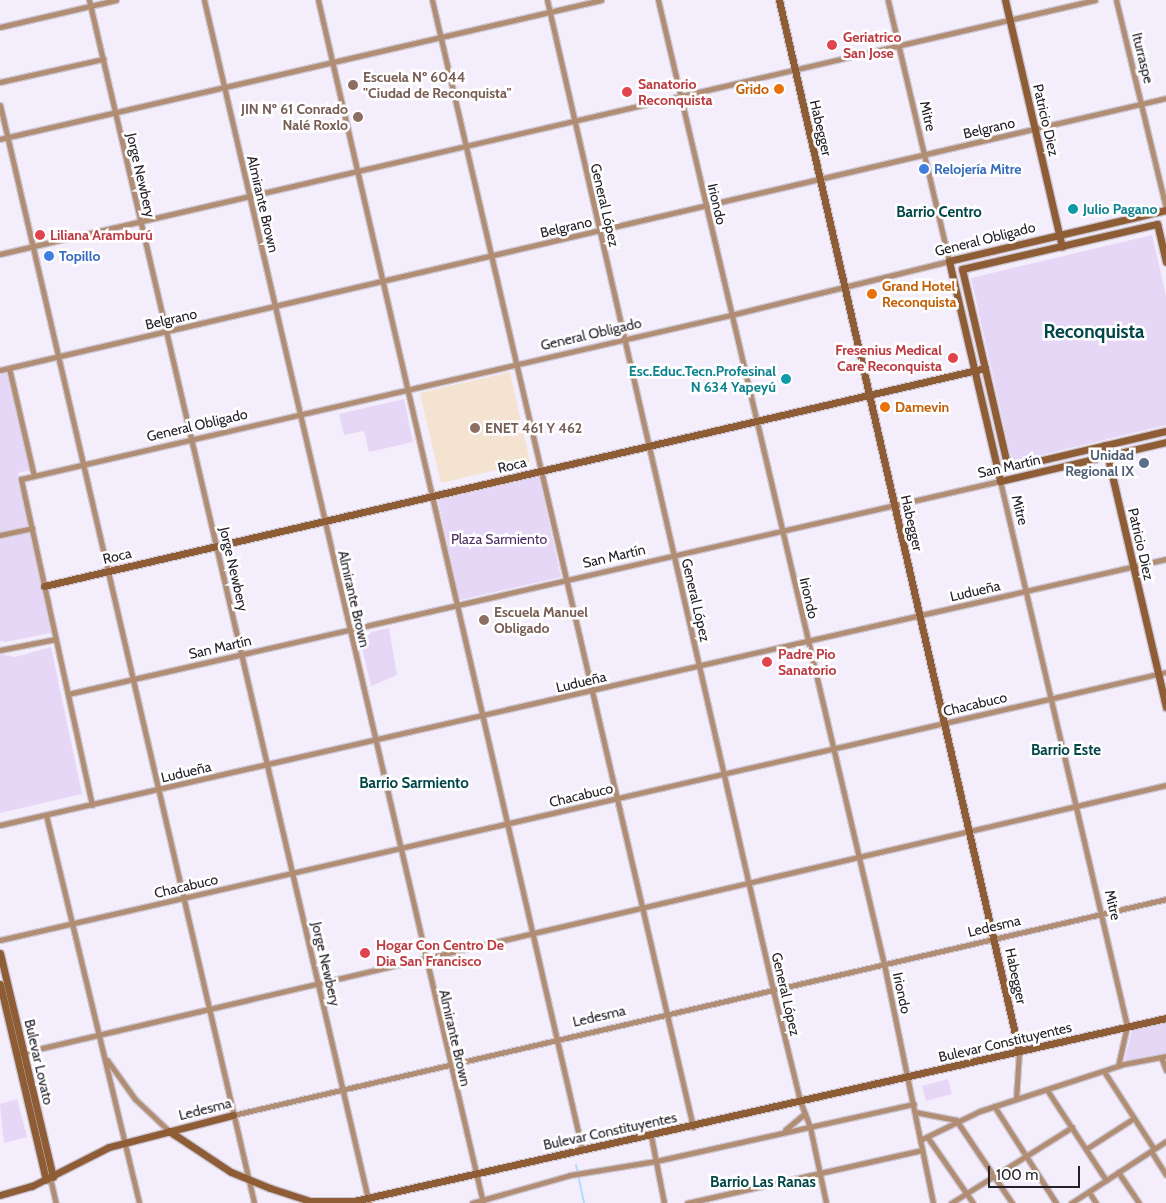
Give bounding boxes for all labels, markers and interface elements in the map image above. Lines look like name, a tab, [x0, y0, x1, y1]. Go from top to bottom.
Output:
place label: Geriatrico San Jose	[843, 29, 901, 62]
street label: Iturraspe	[1129, 31, 1157, 85]
marker: Geriatrico San Jose	[825, 38, 839, 52]
place label: Escuela Nº 6044 "Ciudad de Reconquista"	[363, 69, 512, 102]
place label: Sanatorio Reconquista	[638, 76, 713, 108]
marker: Escuela Nº 6044 "Ciudad de Reconquista"	[347, 79, 359, 91]
place label: Grido	[736, 81, 769, 97]
street label: Patricio Diez	[1030, 82, 1062, 158]
marker: Grido	[773, 83, 785, 95]
marker: Sanatorio Reconquista	[620, 85, 634, 99]
street label: Habegger	[806, 98, 836, 158]
street label: Mitre	[916, 99, 940, 133]
place label: JIN Nº 61 Conrado Nalé Roxlo	[241, 101, 348, 134]
marker: JIN Nº 61 Conrado Nalé Roxlo	[352, 111, 364, 123]
street label: Belgrano	[962, 114, 1016, 142]
street label: Jorge Newbery	[123, 131, 159, 219]
street label: Almirante Brown	[244, 154, 282, 254]
place label: Relojería Mitre	[934, 161, 1021, 177]
street label: General López	[587, 162, 623, 248]
marker: Relojería Mitre	[918, 163, 930, 175]
street label: Iriondo	[704, 182, 730, 226]
place label: Julio Pagano	[1083, 201, 1158, 217]
marker: Julio Pagano	[1067, 203, 1079, 215]
district label: Barrio Centro	[896, 204, 982, 222]
street label: Belgrano	[539, 213, 593, 241]
street label: General Obligado	[933, 218, 1037, 260]
place label: Liliana Aramburú	[50, 227, 153, 243]
marker: Liliana Aramburú	[34, 229, 46, 241]
place label: Topillo	[59, 248, 100, 264]
marker: Topillo	[43, 250, 55, 262]
place label: Grand Hotel Reconquista	[882, 278, 957, 310]
marker: Grand Hotel Reconquista	[866, 288, 878, 300]
street label: Belgrano	[144, 305, 198, 333]
street label: General Obligado	[539, 314, 643, 354]
district label: Reconquista	[1043, 321, 1145, 343]
place label: Fresenius Medical Care Reconquista	[835, 342, 942, 374]
marker: Fresenius Medical Care Reconquista	[946, 351, 960, 365]
place label: Esc.Educ.Tecn.Profesinal N 634 Yapeyú	[629, 363, 776, 396]
marker: Esc.Educ.Tecn.Profesinal N 634 Yapeyú	[780, 373, 792, 385]
place label: Damevin	[895, 399, 949, 415]
marker: Damevin	[879, 401, 891, 413]
street label: General Obligado	[145, 405, 249, 445]
place label: ENET 461 Y 462	[485, 420, 582, 436]
marker: ENET 461 Y 462	[469, 422, 481, 434]
place label: Unidad Regional IX	[1065, 447, 1134, 480]
street label: San Martín	[976, 451, 1042, 481]
street label: Roca	[496, 454, 528, 476]
marker: Unidad Regional IX	[1138, 457, 1150, 469]
street label: Habegger	[897, 493, 927, 553]
street label: Mitre	[1008, 493, 1032, 527]
street label: Patricio Diez	[1125, 506, 1157, 582]
street label: Jorge Newbery	[216, 525, 252, 613]
park label: Plaza Sarmiento	[451, 531, 547, 547]
street label: San Martín	[581, 541, 647, 571]
street label: Roca	[101, 545, 133, 567]
street label: Almirante Brown	[335, 549, 373, 649]
street label: General López	[678, 557, 714, 643]
street label: Iriondo	[796, 576, 822, 620]
street label: Ludueña	[948, 577, 1002, 605]
place label: Escuela Manuel Obligado	[494, 604, 588, 636]
marker: Escuela Manuel Obligado	[478, 614, 490, 626]
street label: San Martín	[187, 632, 253, 662]
place label: Padre Pio Sanatorio	[778, 646, 836, 679]
marker: Padre Pio Sanatorio	[760, 655, 774, 669]
street label: Ludueña	[554, 668, 608, 696]
street label: Chacabuco	[941, 688, 1009, 720]
district label: Barrio Este	[1031, 742, 1101, 760]
street label: Ludueña	[159, 758, 213, 786]
district label: Barrio Sarmiento	[359, 775, 469, 793]
street label: Chacabuco	[547, 779, 615, 811]
street label: Chacabuco	[152, 870, 220, 902]
street label: Mitre	[1101, 888, 1125, 922]
street label: Ledesma	[966, 912, 1022, 940]
street label: Jorge Newbery	[308, 920, 344, 1008]
place label: Hogar Con Centro De Dia San Francisco	[376, 937, 504, 970]
marker: Hogar Con Centro De Dia San Francisco	[358, 946, 372, 960]
street label: Habegger	[1002, 946, 1030, 1006]
street label: General López	[768, 951, 804, 1037]
street label: Iriondo	[889, 971, 915, 1015]
street label: Almirante Brown	[436, 988, 474, 1088]
street label: Ledesma	[571, 1002, 627, 1030]
street label: Bulevar Lovato	[21, 1018, 57, 1106]
street label: Bulevar Constituyentes	[937, 1019, 1073, 1065]
street label: Ledesma	[177, 1094, 233, 1124]
street label: Bulevar Constituyentes	[542, 1109, 678, 1153]
scale bar	[991, 1156, 1084, 1188]
text: 100 m	[996, 1166, 1038, 1184]
district label: Barrio Las Ranas	[710, 1174, 816, 1192]

